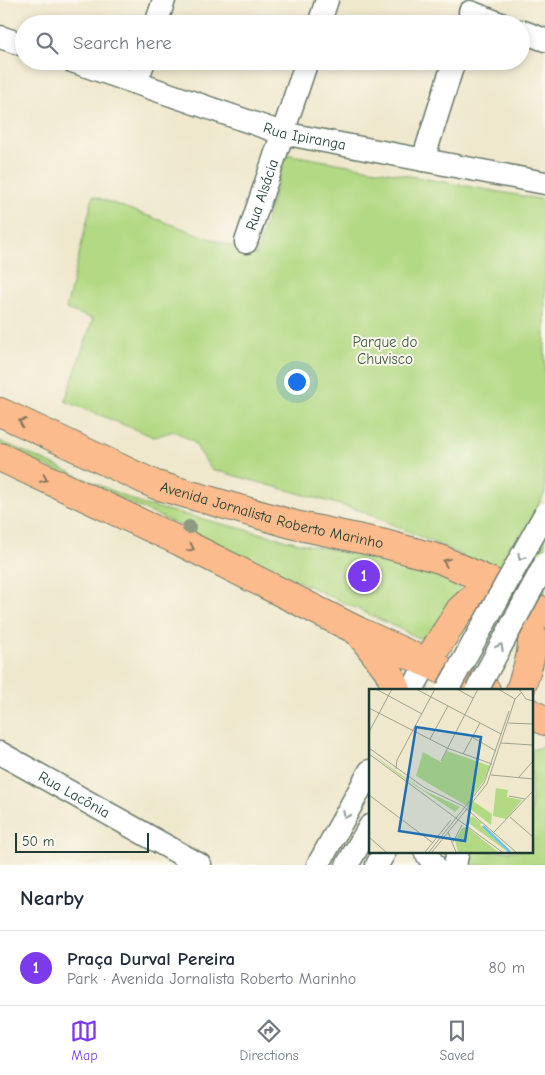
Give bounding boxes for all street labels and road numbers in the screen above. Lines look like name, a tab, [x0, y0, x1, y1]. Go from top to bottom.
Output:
street label: Rua Ipiranga	[261, 118, 348, 154]
street label: Rua Alsácia	[242, 157, 282, 232]
street label: Avenida Jornalista Roberto Marinho	[158, 478, 385, 552]
street label: Rua Lacônia	[35, 767, 113, 822]

